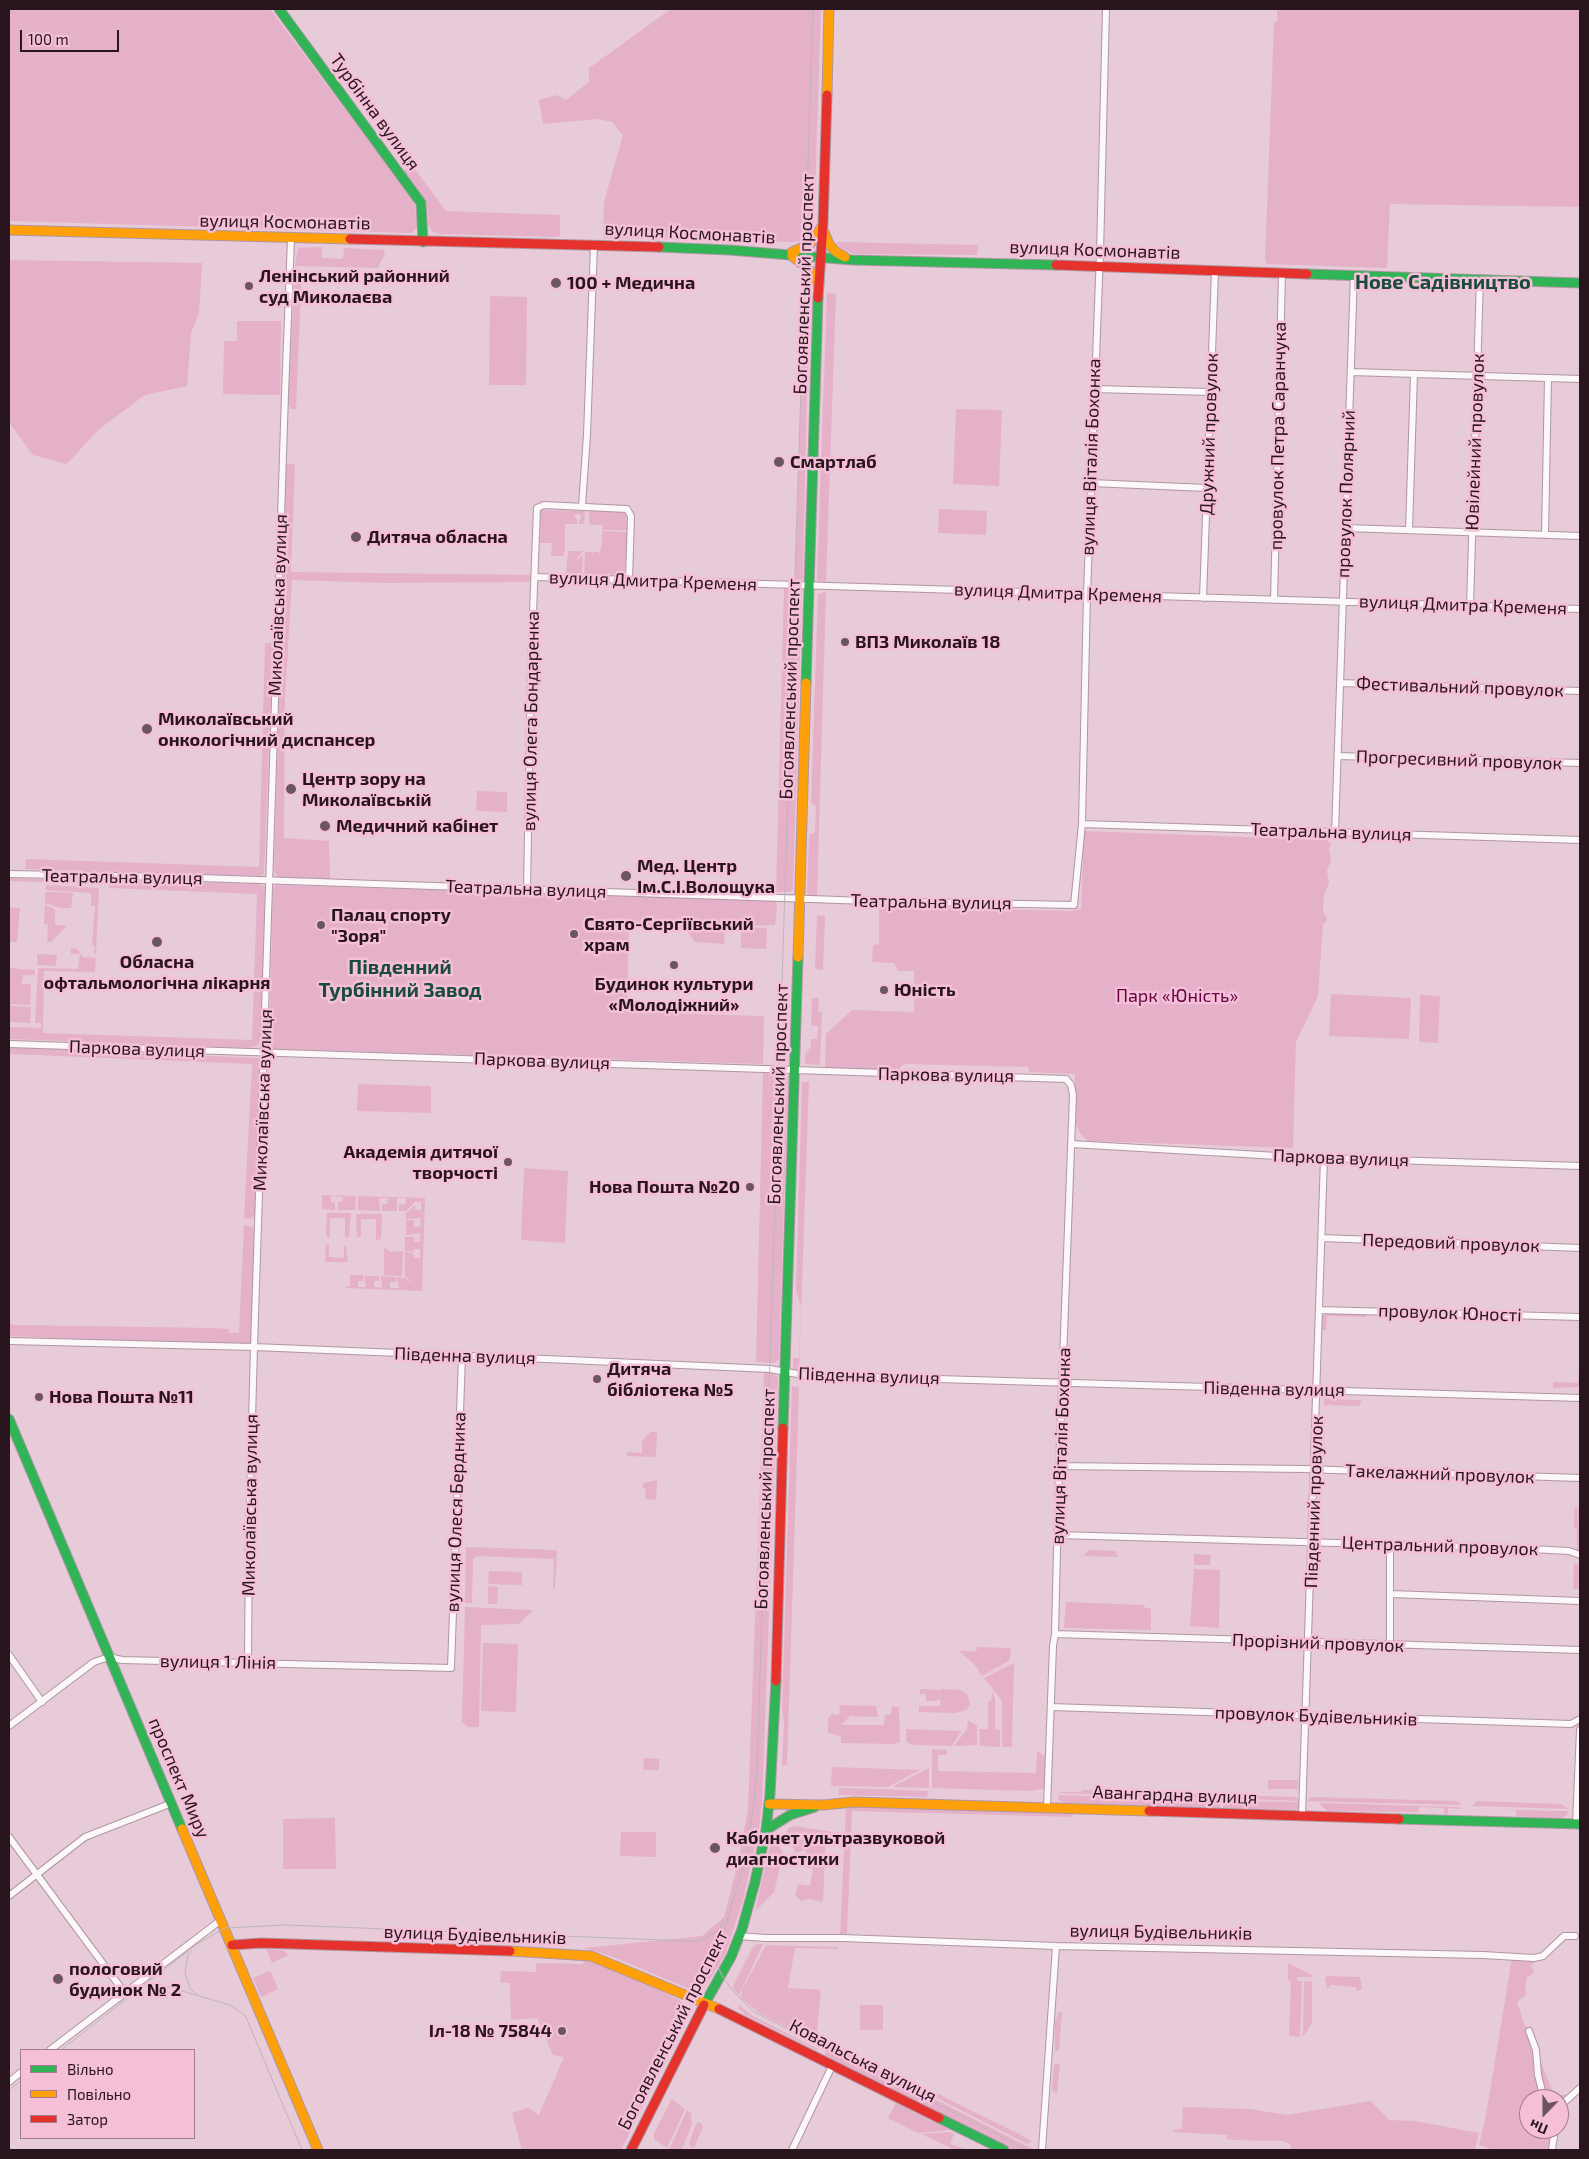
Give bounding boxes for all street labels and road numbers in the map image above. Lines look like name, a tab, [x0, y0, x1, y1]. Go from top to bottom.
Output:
street label: Турбінна вулиця	[325, 49, 425, 175]
street label: Богоявленський проспект	[789, 173, 819, 395]
street label: вулиця Космонавтів	[199, 210, 371, 234]
street label: вулиця Космонавтів	[604, 218, 776, 248]
street label: вулиця Космонавтів	[1009, 236, 1181, 264]
street label: провулок Петра Саранчука	[1265, 322, 1291, 550]
street label: Дружний провулок	[1195, 353, 1223, 515]
street label: Ювілейний провулок	[1461, 353, 1489, 531]
street label: вулиця Віталія Бохонка	[1077, 358, 1105, 556]
street label: провулок Полярний	[1332, 410, 1360, 578]
street label: Миколаївська вулиця	[264, 514, 292, 696]
street label: вулиця Дмитра Кременя	[549, 567, 757, 595]
street label: Богоявленський проспект	[775, 578, 805, 800]
street label: вулиця Дмитра Кременя	[954, 579, 1162, 607]
street label: вулиця Дмитра Кременя	[1359, 591, 1567, 619]
street label: вулиця Олега Бондаренка	[518, 611, 544, 831]
street label: Фестивальний провулок	[1356, 673, 1564, 701]
street label: Прогресивний провулок	[1356, 746, 1562, 774]
street label: Театральна вулиця	[1250, 818, 1412, 846]
street label: Театральна вулиця	[41, 865, 203, 889]
street label: Театральна вулиця	[445, 875, 607, 903]
street label: Театральна вулиця	[850, 890, 1012, 914]
street label: Богоявленський проспект	[763, 983, 793, 1205]
street label: Миколаївська вулиця	[249, 1009, 277, 1191]
street label: Паркова вулиця	[69, 1036, 205, 1062]
street label: Паркова вулиця	[474, 1048, 610, 1074]
street label: Паркова вулиця	[878, 1063, 1014, 1087]
street label: Паркова вулиця	[1273, 1145, 1409, 1171]
street label: Передовий провулок	[1362, 1229, 1540, 1257]
street label: провулок Юності	[1378, 1300, 1522, 1326]
street label: Південна вулиця	[394, 1343, 536, 1369]
street label: вулиця Віталія Бохонка	[1047, 1347, 1075, 1545]
street label: Південна вулиця	[798, 1363, 940, 1389]
street label: Південна вулиця	[1203, 1377, 1345, 1401]
street label: Богоявленський проспект	[750, 1388, 780, 1610]
street label: вулиця Олеся Бердника	[442, 1411, 470, 1613]
street label: Миколаївська вулиця	[238, 1414, 262, 1596]
street label: Південний провулок	[1300, 1415, 1328, 1589]
street label: Такелажний провулок	[1345, 1460, 1535, 1488]
street label: Центральний провулок	[1341, 1532, 1539, 1560]
street label: Прорізний провулок	[1231, 1629, 1405, 1657]
street label: вулиця 1 Лінія	[160, 1650, 276, 1674]
street label: провулок Будівельників	[1214, 1702, 1418, 1730]
street label: проспект Миру	[144, 1714, 214, 1842]
street label: Авангардна вулиця	[1092, 1781, 1258, 1809]
street label: вулиця Будівельників	[1069, 1920, 1253, 1944]
street label: вулиця Будівельників	[383, 1921, 567, 1949]
street label: Богоявленський проспект	[613, 1927, 733, 2133]
street label: Ковальська вулиця	[786, 2015, 940, 2107]

